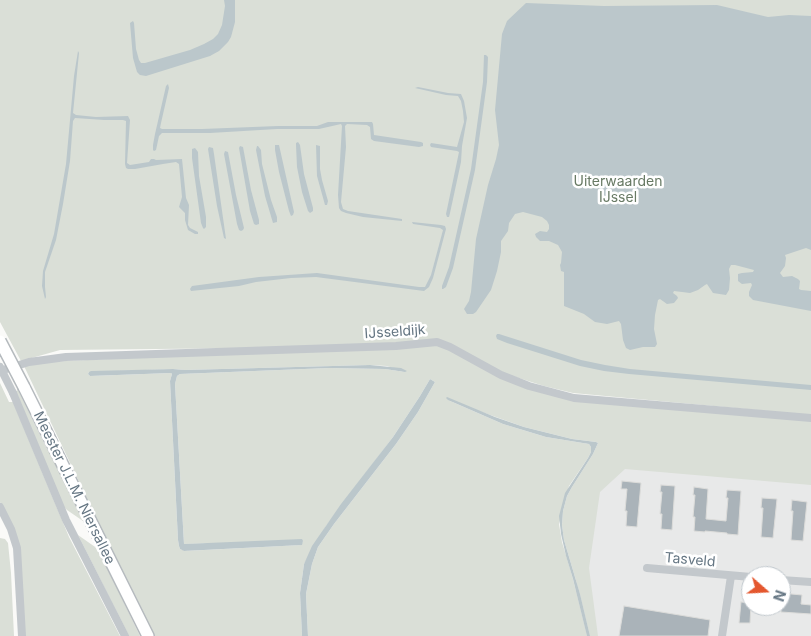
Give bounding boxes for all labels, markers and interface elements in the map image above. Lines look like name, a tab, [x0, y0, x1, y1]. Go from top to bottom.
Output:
park label: Uiterwaarden IJssel	[573, 174, 663, 206]
street label: IJsseldijk	[364, 321, 426, 343]
street label: Meester J.L.M. Niersallee	[30, 409, 118, 567]
street label: Tasveld	[664, 549, 716, 571]
north arrow	[741, 566, 791, 616]
text: N	[770, 588, 789, 604]

